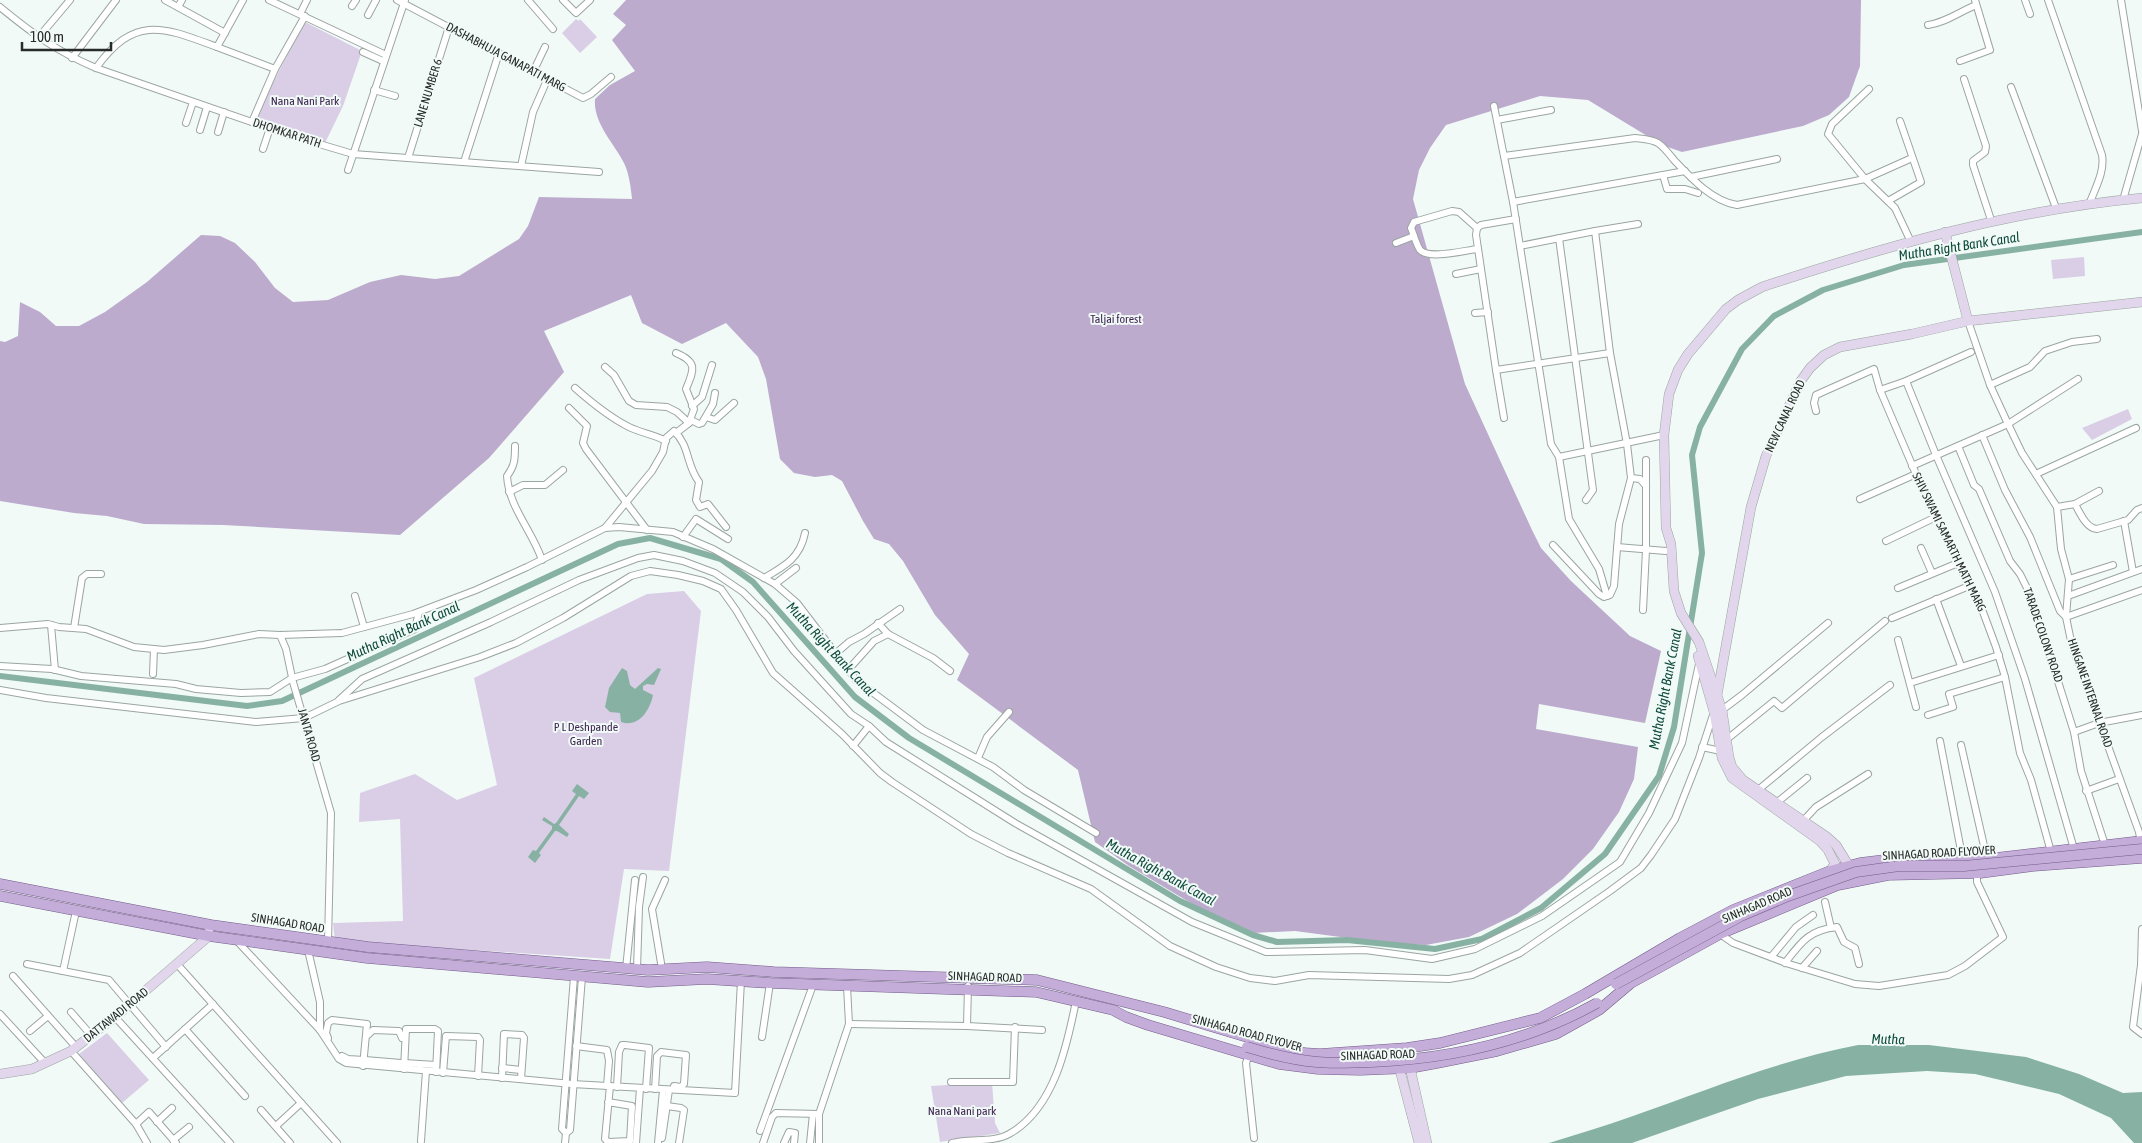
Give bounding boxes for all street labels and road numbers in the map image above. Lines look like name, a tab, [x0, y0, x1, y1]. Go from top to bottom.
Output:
street label: DASHABHUJA GANAPATI MARG	[444, 19, 568, 95]
street label: LANE NUMBER 6	[411, 57, 445, 129]
street label: DHOMKAR PATH	[251, 115, 323, 151]
street label: NEW CANAL ROAD	[1762, 377, 1808, 455]
street label: SHIV SWAMI SAMARTH MATH MARG	[1909, 470, 1989, 614]
street label: TARADE COLONY ROAD	[2020, 586, 2066, 684]
street label: HINGANE INTERNAL ROAD	[2065, 637, 2115, 750]
street label: JANTA ROAD	[295, 707, 323, 763]
street label: SINHAGAD ROAD FLYOVER	[1882, 843, 1996, 863]
street label: SINHAGAD ROAD	[1720, 884, 1794, 926]
street label: SINHAGAD ROAD	[250, 910, 326, 936]
street label: SINHAGAD ROAD	[948, 969, 1023, 985]
street label: DATTAWADI ROAD	[81, 985, 151, 1045]
street label: SINHAGAD ROAD FLYOVER	[1190, 1012, 1304, 1054]
street label: SINHAGAD ROAD	[1341, 1047, 1416, 1063]

